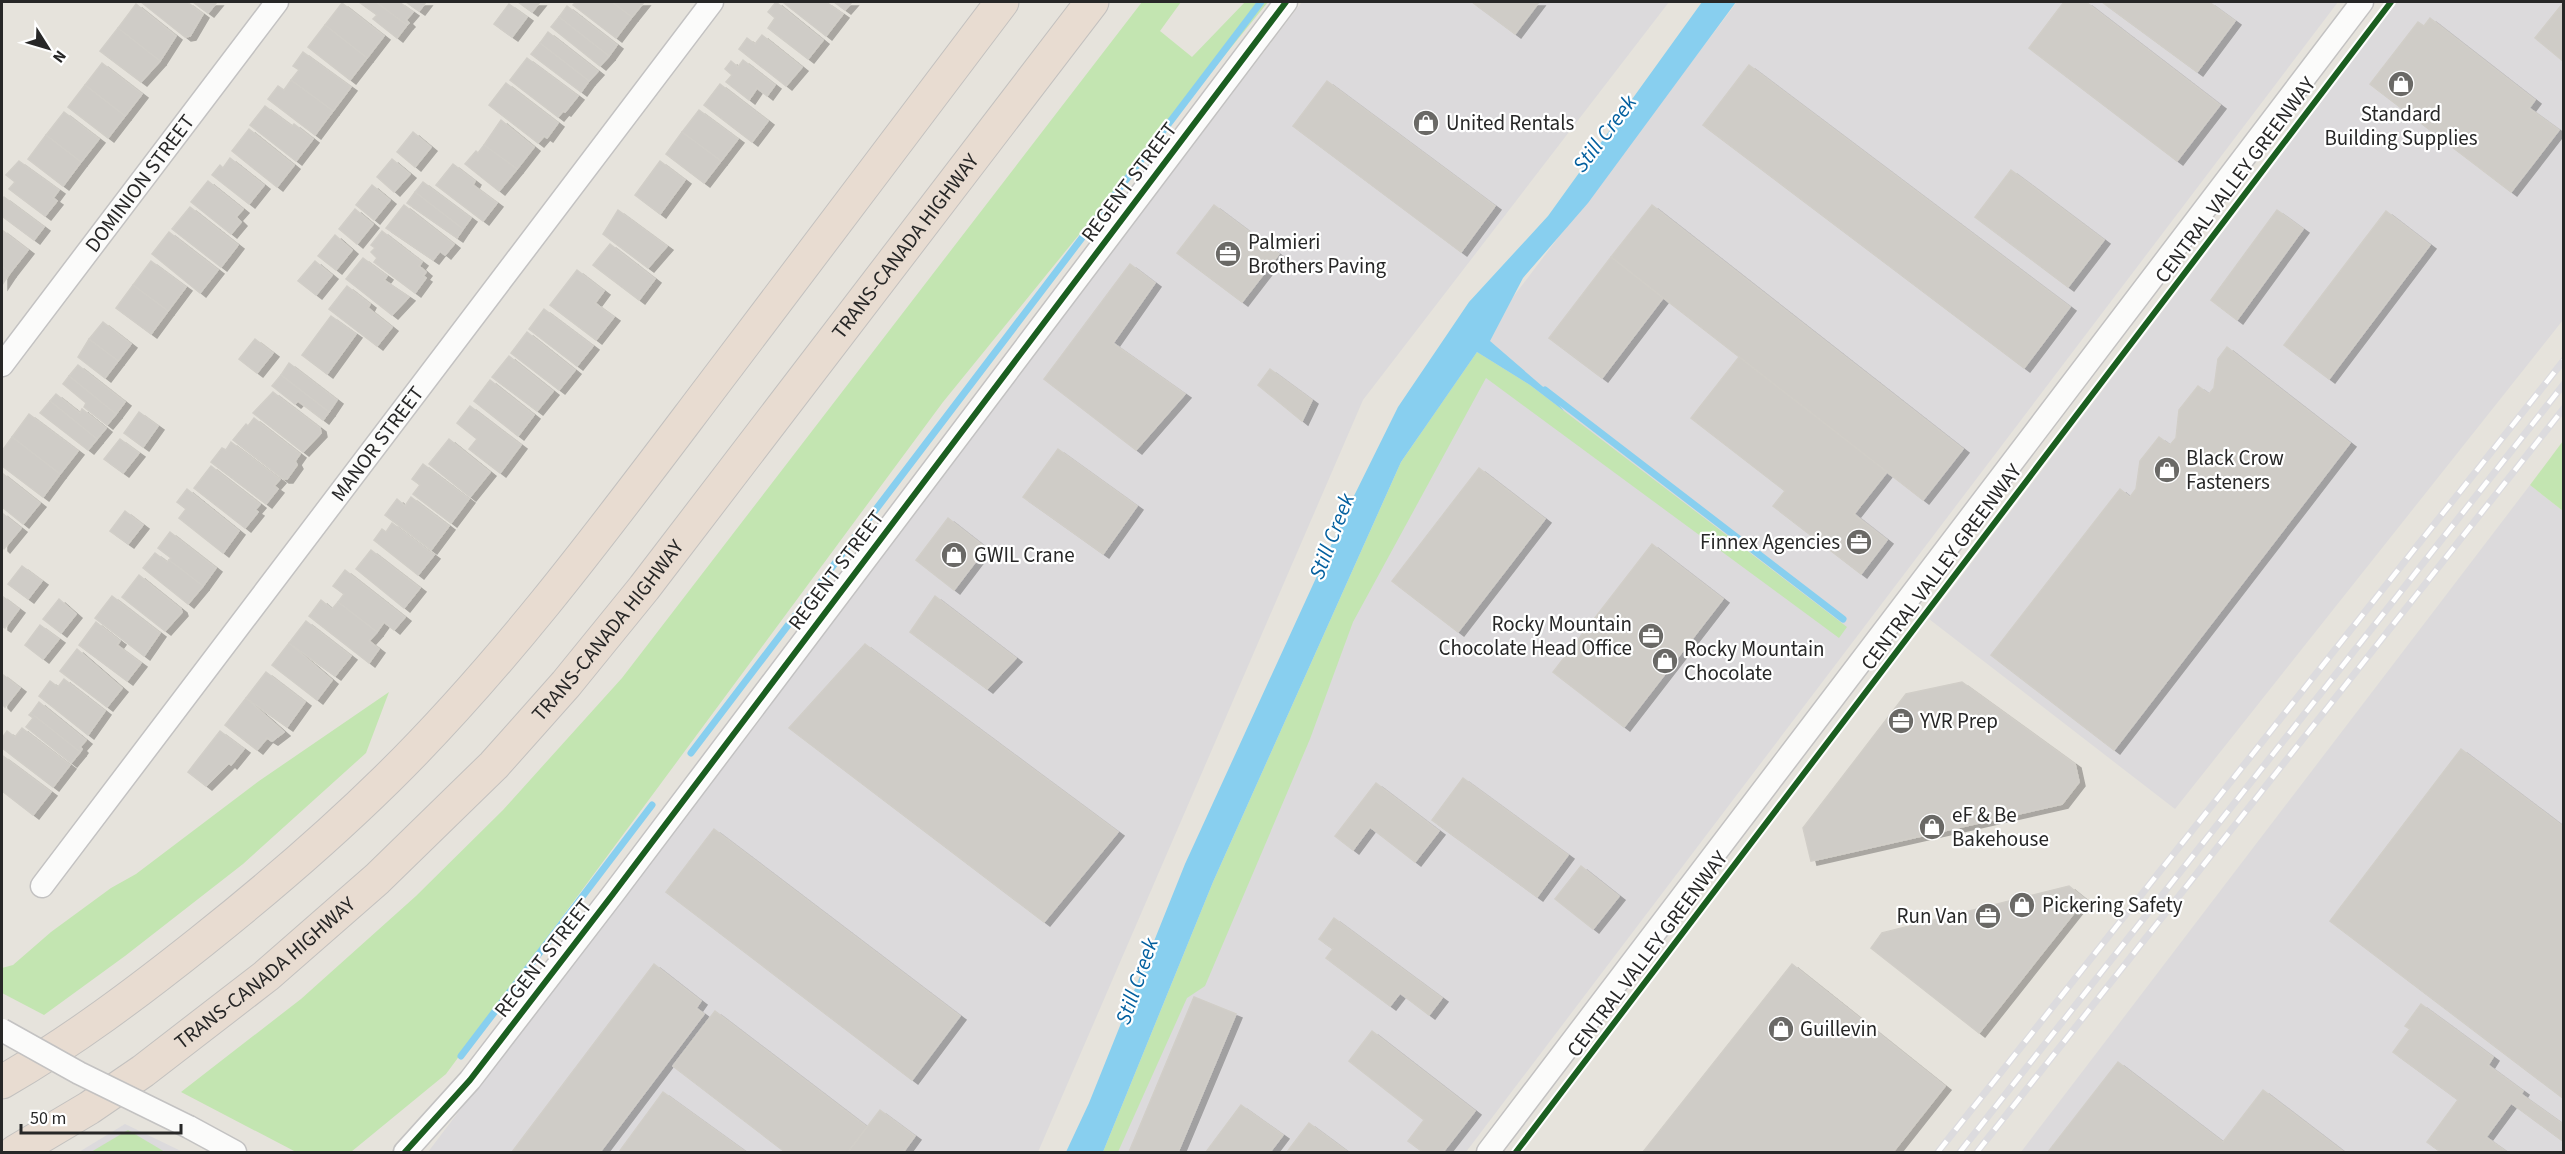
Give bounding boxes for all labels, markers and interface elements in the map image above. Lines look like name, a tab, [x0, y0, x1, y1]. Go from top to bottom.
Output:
north arrow	[18, 18, 78, 78]
text: N	[47, 46, 71, 67]
shop icon: Standard Building Supplies	[2386, 69, 2416, 99]
street label: CENTRAL VALLEY GREENWAY	[2147, 70, 2323, 289]
water label: Still Creek	[1565, 88, 1645, 179]
place label: Standard Building Supplies	[2324, 99, 2478, 153]
street label: DOMINION STREET	[78, 108, 202, 258]
shop icon: United Rentals	[1411, 108, 1441, 138]
place label: United Rentals	[1446, 108, 1575, 138]
street label: REGENT STREET	[1074, 116, 1184, 248]
street label: TRANS-CANADA HIGHWAY	[825, 146, 987, 345]
place label: Palmieri Brothers Paving	[1248, 227, 1387, 281]
office icon: Palmieri Brothers Paving	[1213, 239, 1243, 269]
street label: MANOR STREET	[324, 380, 431, 508]
place label: Black Crow Fasteners	[2186, 443, 2284, 497]
shop icon: Black Crow Fasteners	[2152, 455, 2182, 485]
street label: CENTRAL VALLEY GREENWAY	[1853, 457, 2029, 676]
water label: Still Creek	[1301, 488, 1363, 584]
street label: REGENT STREET	[781, 504, 891, 636]
place label: Finnex Agencies	[1700, 527, 1840, 557]
office icon: Finnex Agencies	[1844, 527, 1874, 557]
street label: TRANS-CANADA HIGHWAY	[525, 532, 691, 728]
shop icon: GWIL Crane	[939, 540, 969, 570]
place label: GWIL Crane	[974, 540, 1075, 570]
place label: Rocky Mountain Chocolate Head Office	[1439, 609, 1632, 663]
office icon: Rocky Mountain Chocolate Head Office	[1636, 621, 1666, 651]
place label: Rocky Mountain Chocolate	[1684, 634, 1825, 688]
shop icon: Rocky Mountain Chocolate	[1650, 646, 1680, 676]
office icon: YVR Prep	[1886, 706, 1916, 736]
place label: YVR Prep	[1919, 706, 1998, 736]
place label: eF & Be Bakehouse	[1952, 800, 2049, 854]
shop icon: eF & Be Bakehouse	[1917, 812, 1947, 842]
street label: CENTRAL VALLEY GREENWAY	[1559, 844, 1735, 1063]
street label: TRANS-CANADA HIGHWAY	[168, 889, 363, 1056]
shop icon: Pickering Safety	[2007, 890, 2037, 920]
place label: Pickering Safety	[2042, 890, 2183, 920]
street label: REGENT STREET	[487, 892, 599, 1024]
place label: Run Van	[1897, 901, 1968, 931]
office icon: Run Van	[1973, 901, 2003, 931]
water label: Still Creek	[1107, 933, 1167, 1029]
shop icon: Guillevin	[1766, 1014, 1796, 1044]
place label: Guillevin	[1800, 1014, 1877, 1044]
scale bar	[21, 1097, 182, 1135]
text: 50 m	[30, 1106, 66, 1131]

